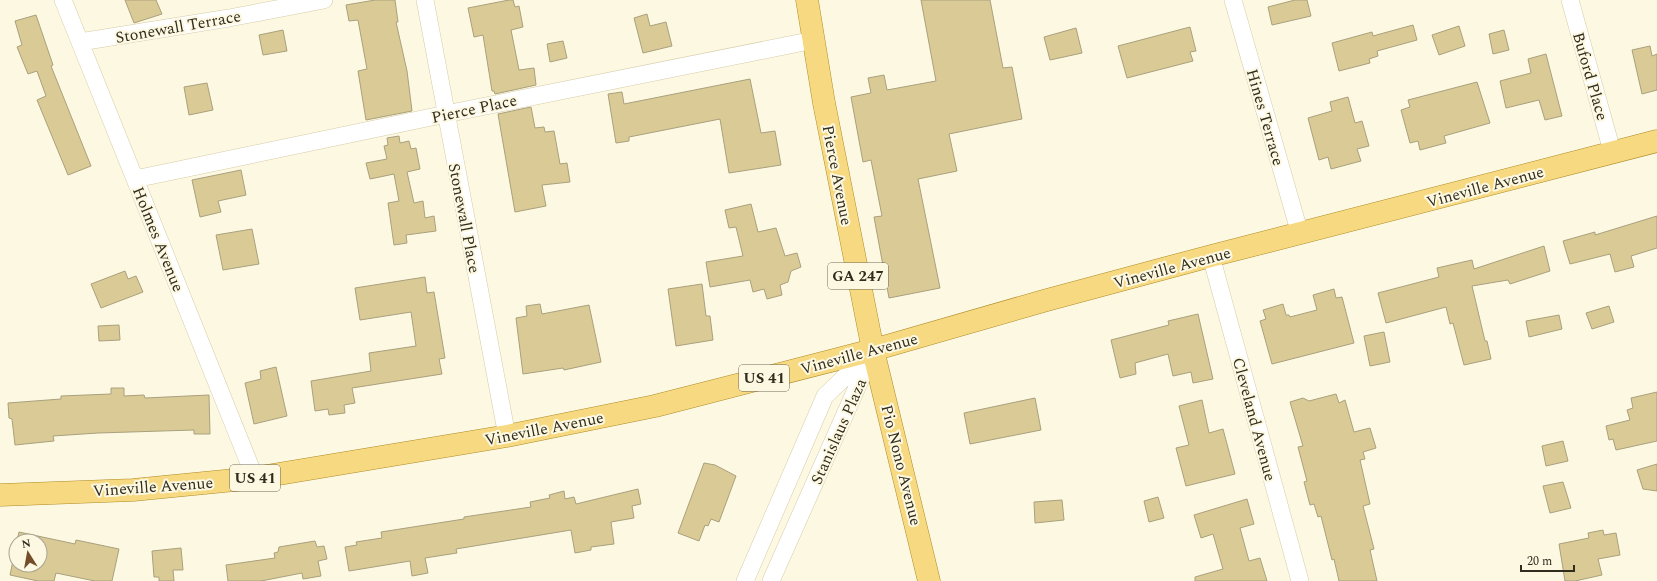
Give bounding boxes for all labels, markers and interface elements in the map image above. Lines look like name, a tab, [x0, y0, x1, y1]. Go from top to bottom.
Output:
street label: Stonewall Terrace	[114, 4, 243, 50]
street label: Buford Place	[1566, 29, 1614, 123]
street label: Hines Terrace	[1240, 66, 1290, 169]
street label: Pierce Place	[429, 88, 519, 130]
street label: Pierce Avenue	[816, 123, 858, 227]
street label: Vineville Avenue	[1424, 160, 1547, 214]
street label: Stonewall Place	[442, 161, 486, 275]
street label: Holmes Avenue	[126, 183, 190, 296]
street label: Vineville Avenue	[1111, 241, 1234, 295]
road number: GA 247	[828, 263, 888, 289]
street label: Vineville Avenue	[798, 327, 921, 381]
street label: Cleveland Avenue	[1226, 355, 1282, 484]
road number: US 41	[739, 365, 789, 391]
street label: Stanislaus Plaza	[805, 374, 873, 488]
street label: Pio Nono Avenue	[874, 402, 928, 528]
street label: Vineville Avenue	[483, 406, 606, 452]
road number: US 41	[230, 465, 280, 491]
street label: Vineville Avenue	[92, 471, 214, 503]
north arrow	[8, 533, 48, 573]
text: N	[20, 534, 32, 553]
scale bar	[1521, 547, 1574, 573]
text: 20 m	[1527, 552, 1552, 571]

